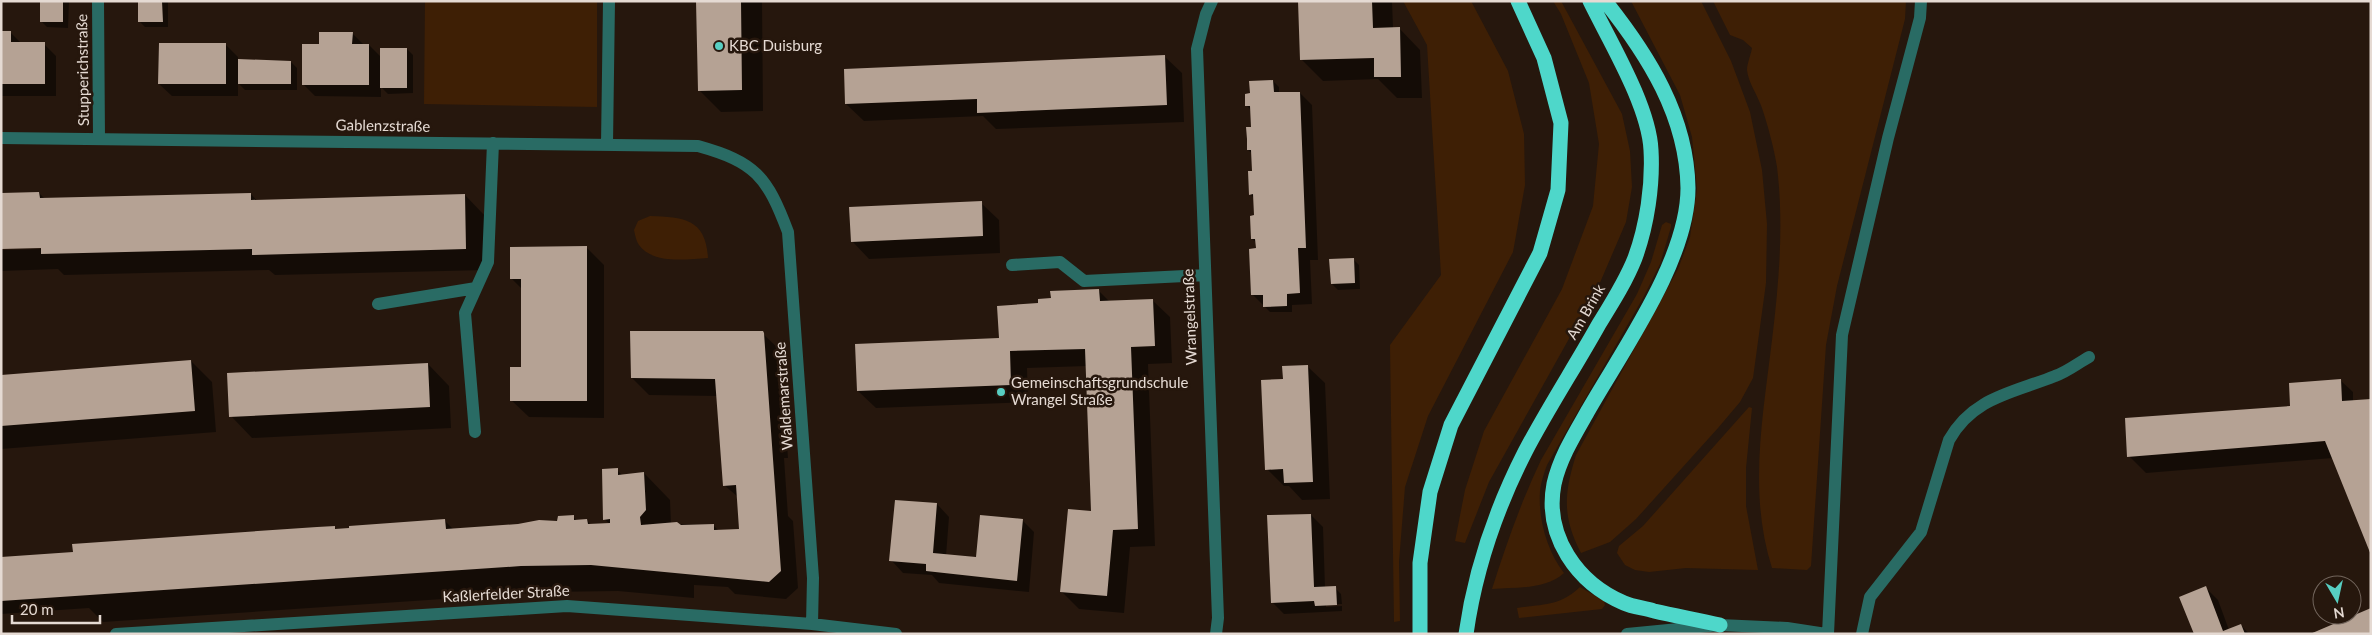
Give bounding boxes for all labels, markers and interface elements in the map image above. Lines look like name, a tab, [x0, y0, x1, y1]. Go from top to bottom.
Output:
street label: Stupperichstraße	[72, 14, 92, 126]
place label: KBC Duisburg	[729, 36, 822, 54]
marker: KBC Duisburg	[713, 40, 725, 52]
street label: Gablenzstraße	[336, 115, 431, 135]
street label: Wrangelstraße	[1178, 268, 1200, 366]
street label: Am Brink	[1562, 280, 1608, 342]
street label: Waldemarstraße	[770, 341, 796, 451]
place label: Gemeinschaftsgrundschule Wrangel Straße	[1011, 373, 1188, 408]
marker: Gemeinschaftsgrundschule Wrangel Straße	[995, 386, 1007, 398]
north arrow	[2312, 575, 2362, 625]
street label: Kaßlerfelder Straße	[442, 581, 570, 605]
scale bar	[12, 592, 100, 624]
text: 20 m	[20, 600, 54, 618]
text: N	[2332, 604, 2346, 623]

